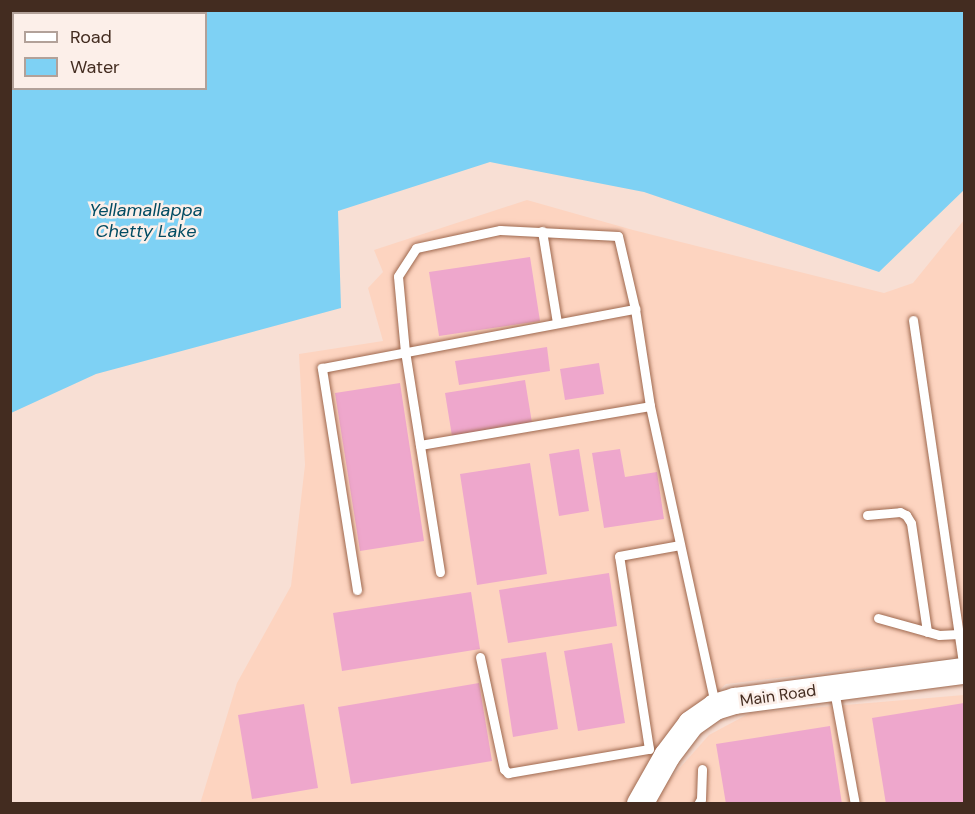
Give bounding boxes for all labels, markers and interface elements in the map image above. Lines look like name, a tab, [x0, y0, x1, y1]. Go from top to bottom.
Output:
legend	[12, 12, 207, 90]
text: Road	[70, 25, 112, 49]
text: Water	[70, 55, 120, 79]
water label: Yellamallappa Chetty Lake	[89, 200, 203, 242]
street label: Main Road	[739, 681, 817, 711]

